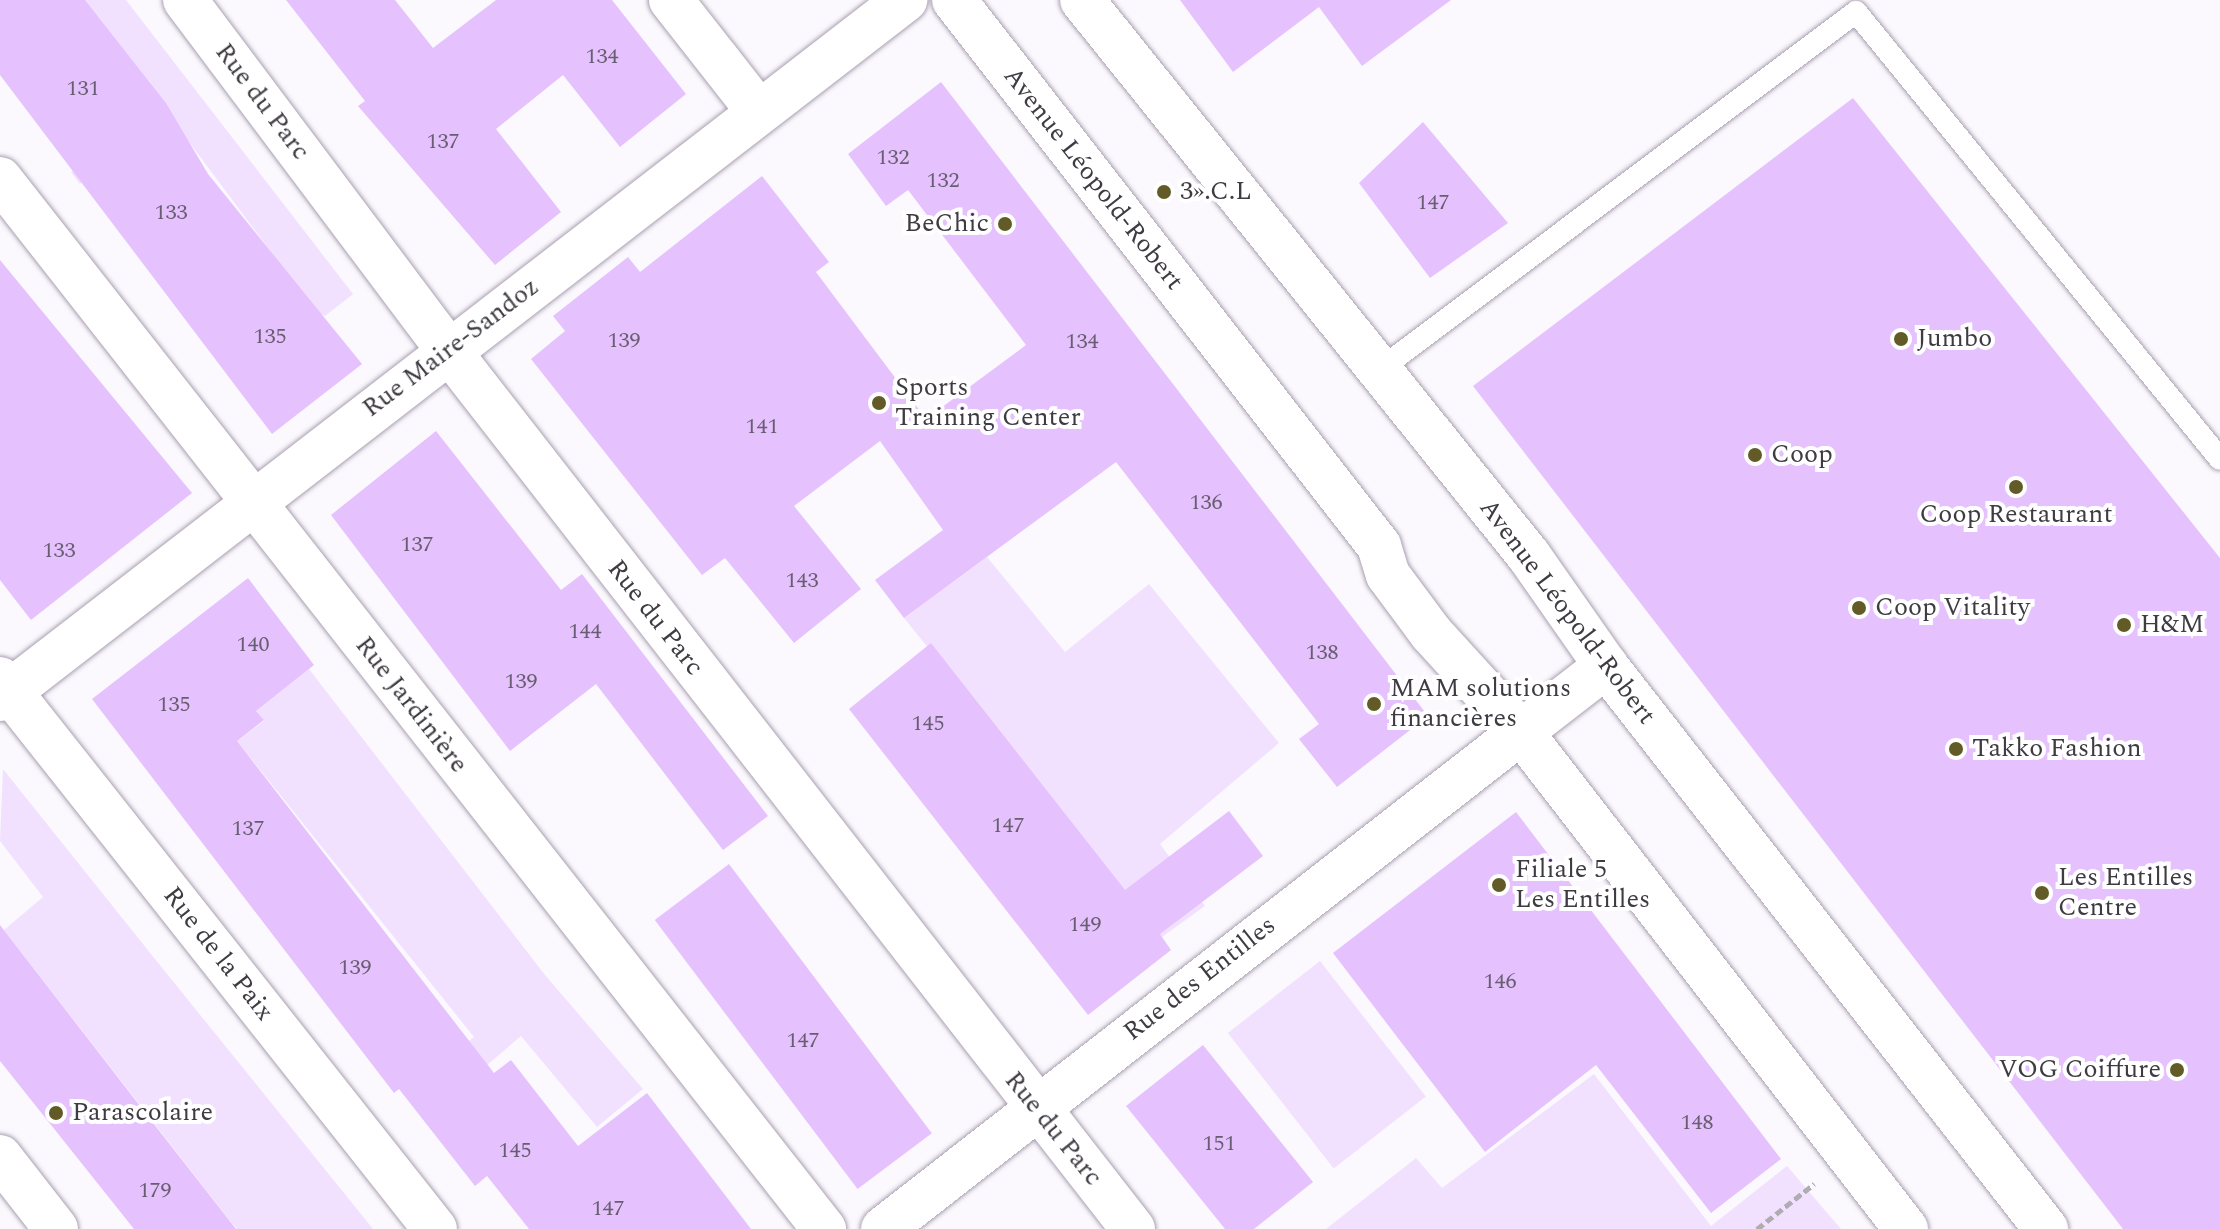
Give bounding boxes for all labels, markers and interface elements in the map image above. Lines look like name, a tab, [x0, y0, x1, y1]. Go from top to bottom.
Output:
street label: Rue du Parc	[208, 37, 316, 167]
house number: 134	[586, 44, 618, 70]
street label: Avenue Léopold-Robert	[996, 61, 1190, 297]
house number: 131	[67, 76, 99, 102]
house number: 137	[427, 129, 459, 155]
house number: 132	[877, 145, 909, 171]
house number: 132	[927, 168, 959, 194]
place label: 3».C.L	[1180, 176, 1252, 208]
marker: 3».C.L	[1155, 183, 1173, 201]
house number: 147	[1417, 190, 1449, 216]
house number: 133	[155, 200, 187, 226]
place label: BeChic	[905, 208, 989, 240]
marker: BeChic	[996, 215, 1014, 233]
street label: Rue Maire-Sandoz	[357, 272, 545, 424]
place label: Jumbo	[1917, 323, 1992, 355]
house number: 135	[254, 324, 286, 350]
house number: 139	[608, 328, 640, 354]
house number: 134	[1066, 329, 1098, 355]
marker: Jumbo	[1892, 330, 1910, 348]
place label: Sports Training Center	[895, 372, 1081, 434]
marker: Sports Training Center	[870, 394, 888, 412]
house number: 141	[746, 414, 778, 440]
place label: Coop	[1771, 439, 1833, 471]
marker: Coop	[1746, 446, 1764, 464]
marker: Coop Restaurant	[2007, 478, 2025, 496]
house number: 136	[1190, 490, 1222, 516]
street label: Avenue Léopold-Robert	[1472, 493, 1662, 731]
place label: Coop Restaurant	[1919, 499, 2113, 531]
house number: 137	[401, 532, 433, 558]
house number: 133	[43, 538, 75, 564]
street label: Rue du Parc	[600, 554, 710, 682]
house number: 143	[786, 568, 818, 594]
place label: Coop Vitality	[1875, 592, 2030, 624]
marker: Coop Vitality	[1850, 599, 1868, 617]
place label: H&M	[2140, 609, 2204, 641]
marker: H&M	[2115, 616, 2133, 634]
house number: 144	[569, 619, 601, 645]
street label: Rue Jardinière	[348, 631, 474, 779]
house number: 140	[237, 632, 269, 658]
house number: 138	[1306, 640, 1338, 666]
house number: 139	[505, 669, 537, 695]
place label: MAM solutions financières	[1390, 673, 1571, 734]
house number: 135	[158, 692, 190, 718]
marker: MAM solutions financières	[1365, 695, 1383, 713]
house number: 145	[912, 711, 944, 737]
place label: Takko Fashion	[1972, 733, 2142, 765]
marker: Takko Fashion	[1947, 740, 1965, 758]
house number: 147	[992, 813, 1024, 839]
house number: 137	[232, 816, 264, 842]
place label: Filiale 5 Les Entilles	[1515, 854, 1650, 916]
place label: Les Entilles Centre	[2058, 862, 2193, 924]
marker: Filiale 5 Les Entilles	[1490, 876, 1508, 894]
street label: Rue de la Paix	[156, 881, 280, 1027]
marker: Les Entilles Centre	[2033, 884, 2051, 902]
street label: Rue des Entilles	[1118, 910, 1282, 1048]
house number: 149	[1069, 912, 1101, 938]
house number: 139	[339, 955, 371, 981]
house number: 146	[1484, 969, 1516, 995]
house number: 147	[787, 1028, 819, 1054]
place label: VOG Coiffure	[1999, 1054, 2161, 1086]
marker: VOG Coiffure	[2168, 1061, 2186, 1079]
street label: Rue du Parc	[997, 1066, 1109, 1192]
place label: Parascolaire	[72, 1097, 213, 1129]
marker: Parascolaire	[47, 1104, 65, 1122]
house number: 148	[1681, 1110, 1713, 1136]
house number: 151	[1203, 1131, 1235, 1157]
house number: 145	[499, 1138, 531, 1164]
house number: 179	[139, 1178, 171, 1204]
house number: 147	[592, 1196, 624, 1222]

